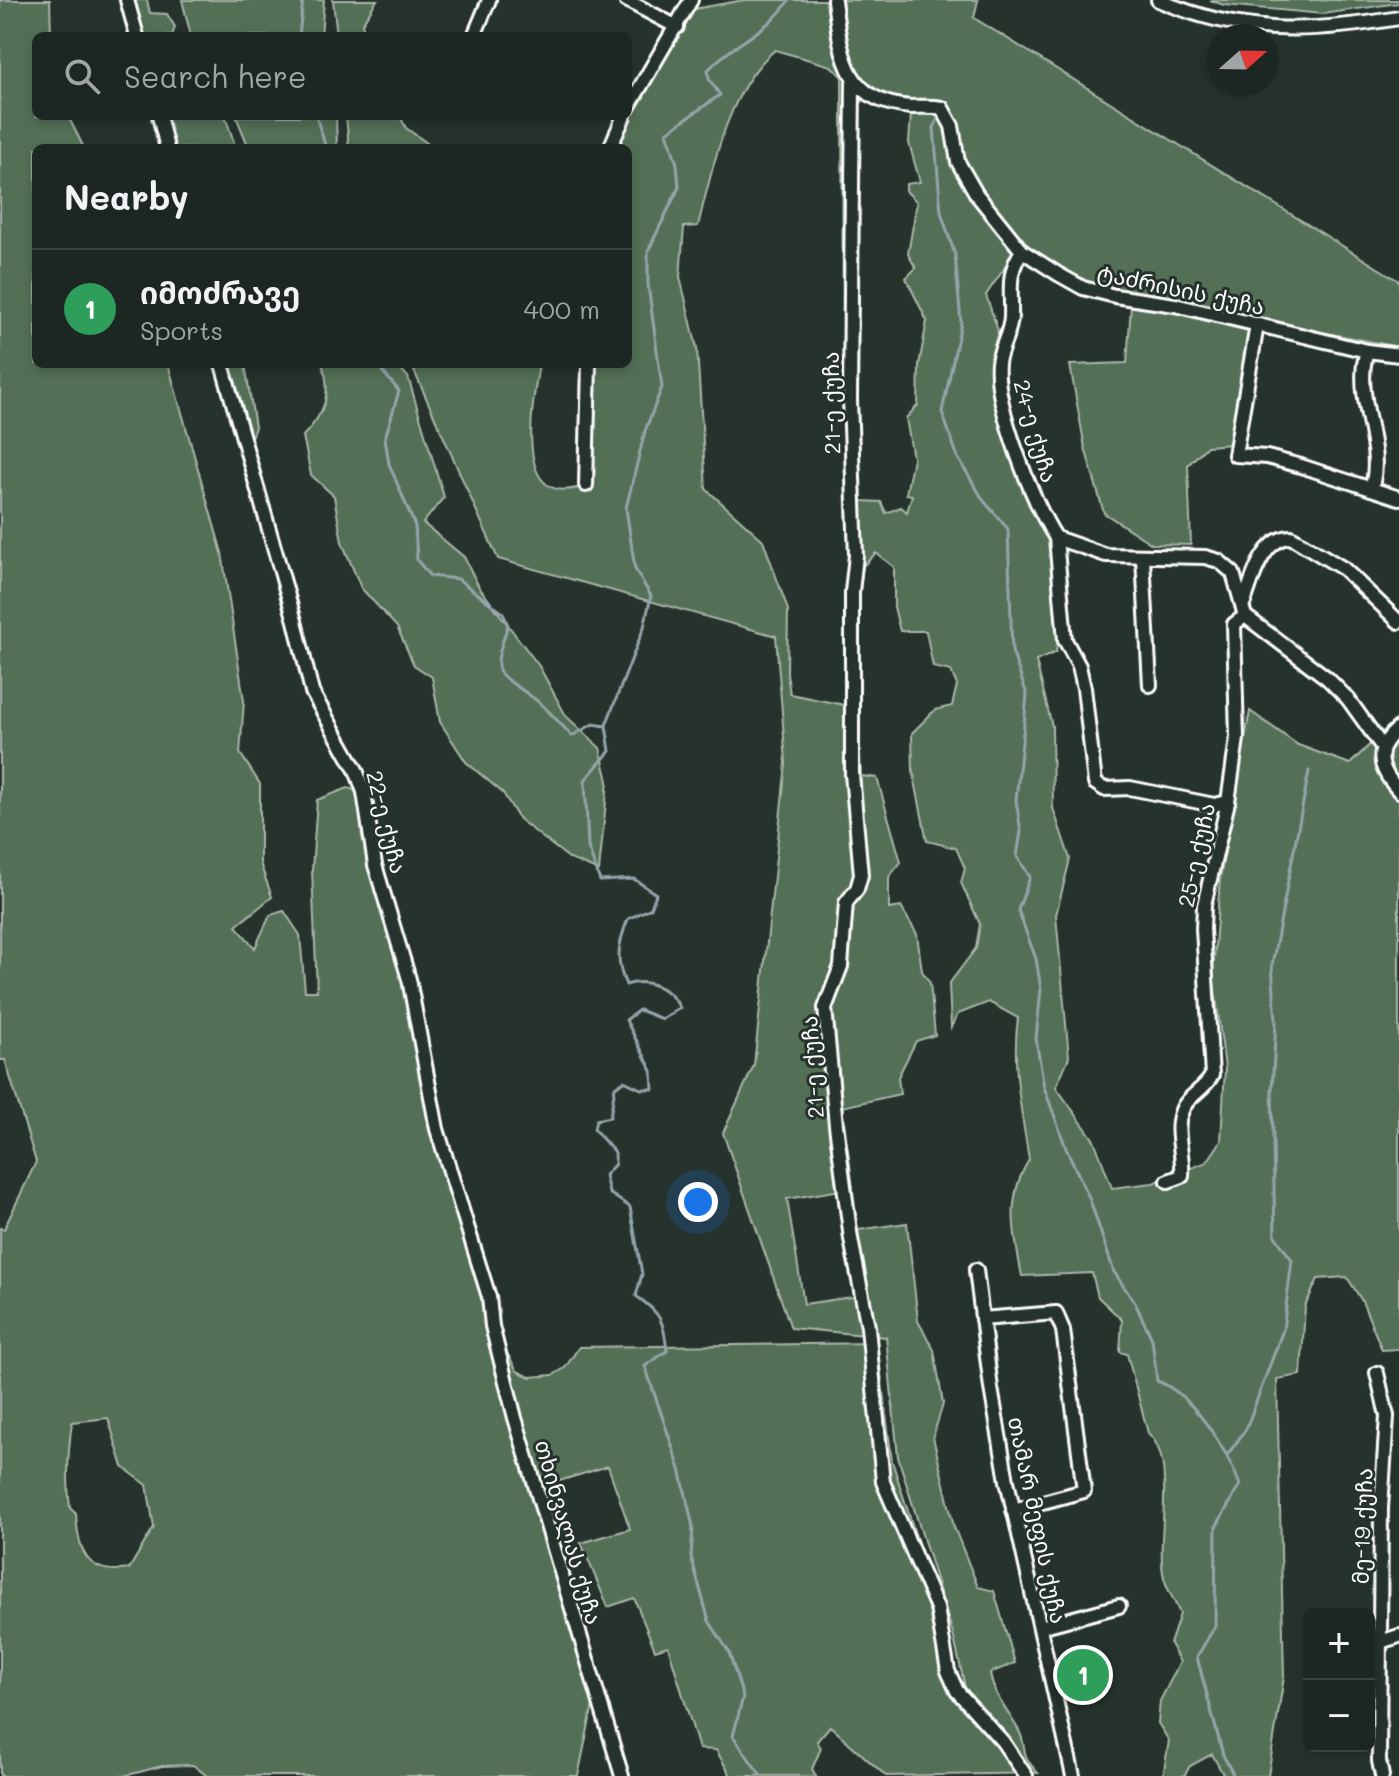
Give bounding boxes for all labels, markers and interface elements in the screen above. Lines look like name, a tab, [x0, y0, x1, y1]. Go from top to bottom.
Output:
north arrow	[1207, 24, 1279, 96]
search box	[32, 32, 632, 120]
icon: search	[60, 54, 104, 98]
text: Search here	[124, 56, 307, 96]
text: Nearby	[64, 174, 189, 219]
street label: ტაძრისის ქუჩა	[1095, 257, 1267, 321]
text: იმოძრავე	[140, 272, 300, 312]
text: 1	[84, 292, 96, 326]
text: 400 m	[524, 292, 600, 326]
text: Sports	[140, 313, 223, 347]
street label: 21-ე ქუჩა	[816, 351, 846, 455]
street label: 24-ე ქუჩა	[1007, 376, 1065, 486]
street label: 22-ე ქუჩა	[360, 767, 414, 877]
street label: 25-ე ქუჩა	[1171, 800, 1221, 910]
street label: 21-ე ქუჩა	[794, 1015, 830, 1119]
your location	[678, 1182, 718, 1222]
street label: თამარ მეფის ქუჩა	[1002, 1414, 1074, 1626]
street label: თხინვალას ქუჩა	[529, 1436, 609, 1628]
street label: მე-19 ქუჩა	[1345, 1467, 1379, 1585]
map controls	[1303, 1608, 1375, 1752]
button: +	[1303, 1608, 1375, 1680]
pin: 1	[1057, 1645, 1109, 1705]
button: −	[1303, 1680, 1375, 1752]

